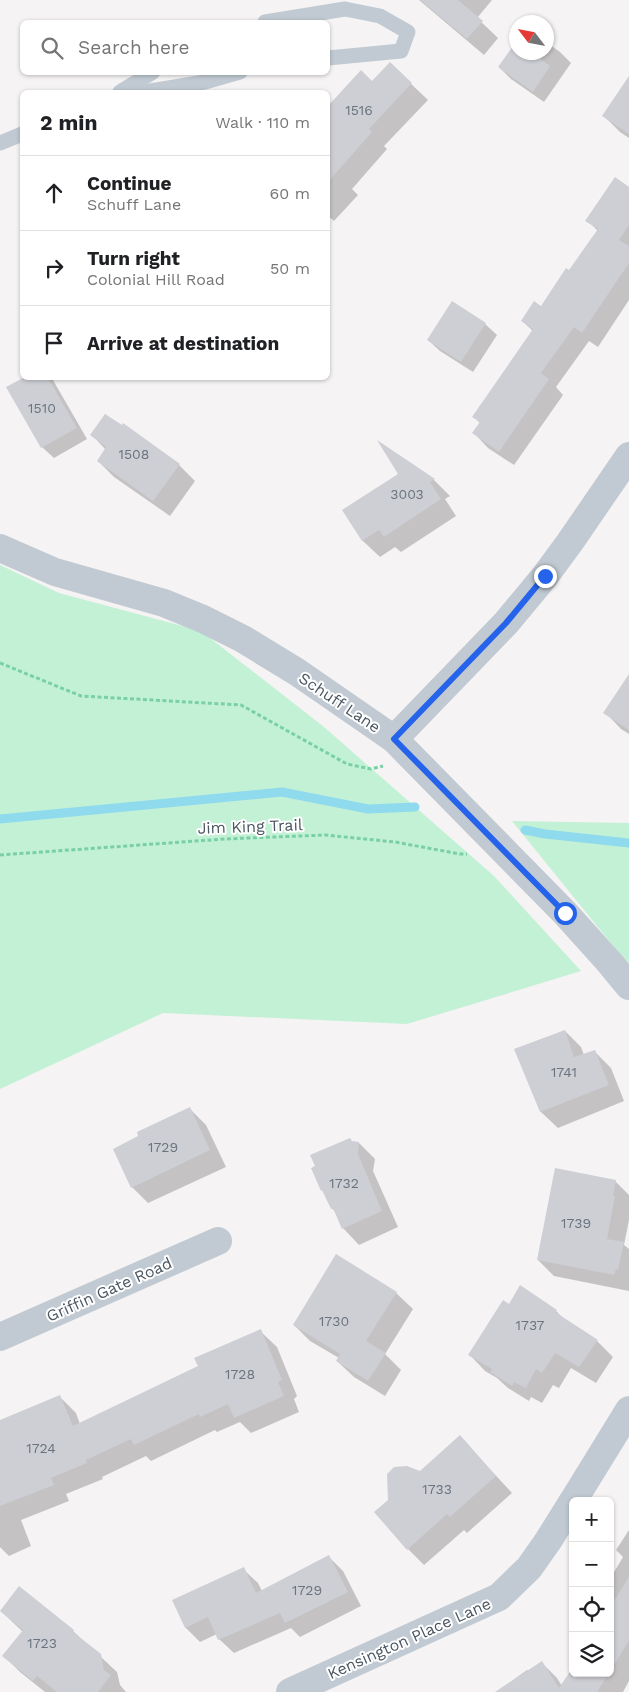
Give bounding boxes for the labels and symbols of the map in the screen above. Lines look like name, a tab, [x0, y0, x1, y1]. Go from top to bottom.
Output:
north arrow	[509, 15, 554, 60]
house number: 1516	[345, 102, 373, 118]
house number: 1510	[28, 400, 56, 416]
house number: 1508	[119, 446, 149, 462]
house number: 3003	[390, 486, 424, 502]
route end	[534, 565, 557, 588]
street label: Schuff Lane	[295, 668, 384, 737]
street label: Jim King Trail	[197, 815, 303, 838]
route start	[554, 902, 577, 925]
house number: 1741	[551, 1064, 577, 1080]
house number: 1729	[148, 1139, 178, 1155]
house number: 1732	[329, 1175, 359, 1191]
house number: 1739	[561, 1215, 591, 1231]
street label: Griffin Gate Road	[44, 1253, 175, 1326]
house number: 1730	[319, 1313, 349, 1329]
house number: 1737	[516, 1317, 545, 1333]
house number: 1728	[225, 1366, 255, 1382]
house number: 1724	[26, 1440, 56, 1456]
house number: 1733	[422, 1481, 452, 1497]
house number: 1729	[292, 1582, 322, 1598]
street label: Kensington Place Lane	[325, 1594, 494, 1683]
house number: 1723	[27, 1635, 57, 1651]

